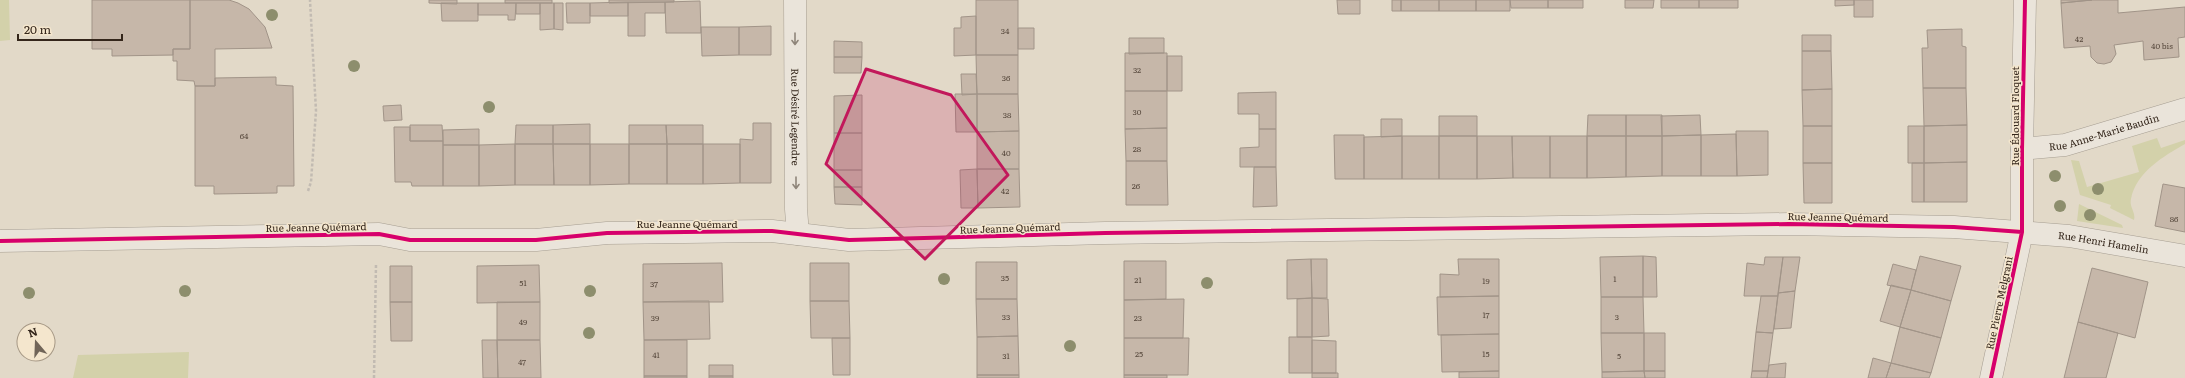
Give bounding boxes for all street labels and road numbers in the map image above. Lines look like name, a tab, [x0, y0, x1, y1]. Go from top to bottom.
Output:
street label: Rue Édouard Floquet	[2007, 66, 2022, 166]
street label: Rue Désiré Legendre	[788, 68, 804, 166]
street label: Rue Anne-Marie Baudin	[2048, 109, 2161, 153]
street label: Rue Jeanne Quémard	[1787, 208, 1889, 225]
street label: Rue Jeanne Quémard	[636, 216, 738, 231]
street label: Rue Jeanne Quémard	[265, 218, 367, 235]
street label: Rue Jeanne Quémard	[959, 218, 1061, 237]
street label: Rue Henri Hamelin	[2057, 227, 2151, 257]
street label: Rue Pierre Melgrani	[1981, 254, 2016, 351]

